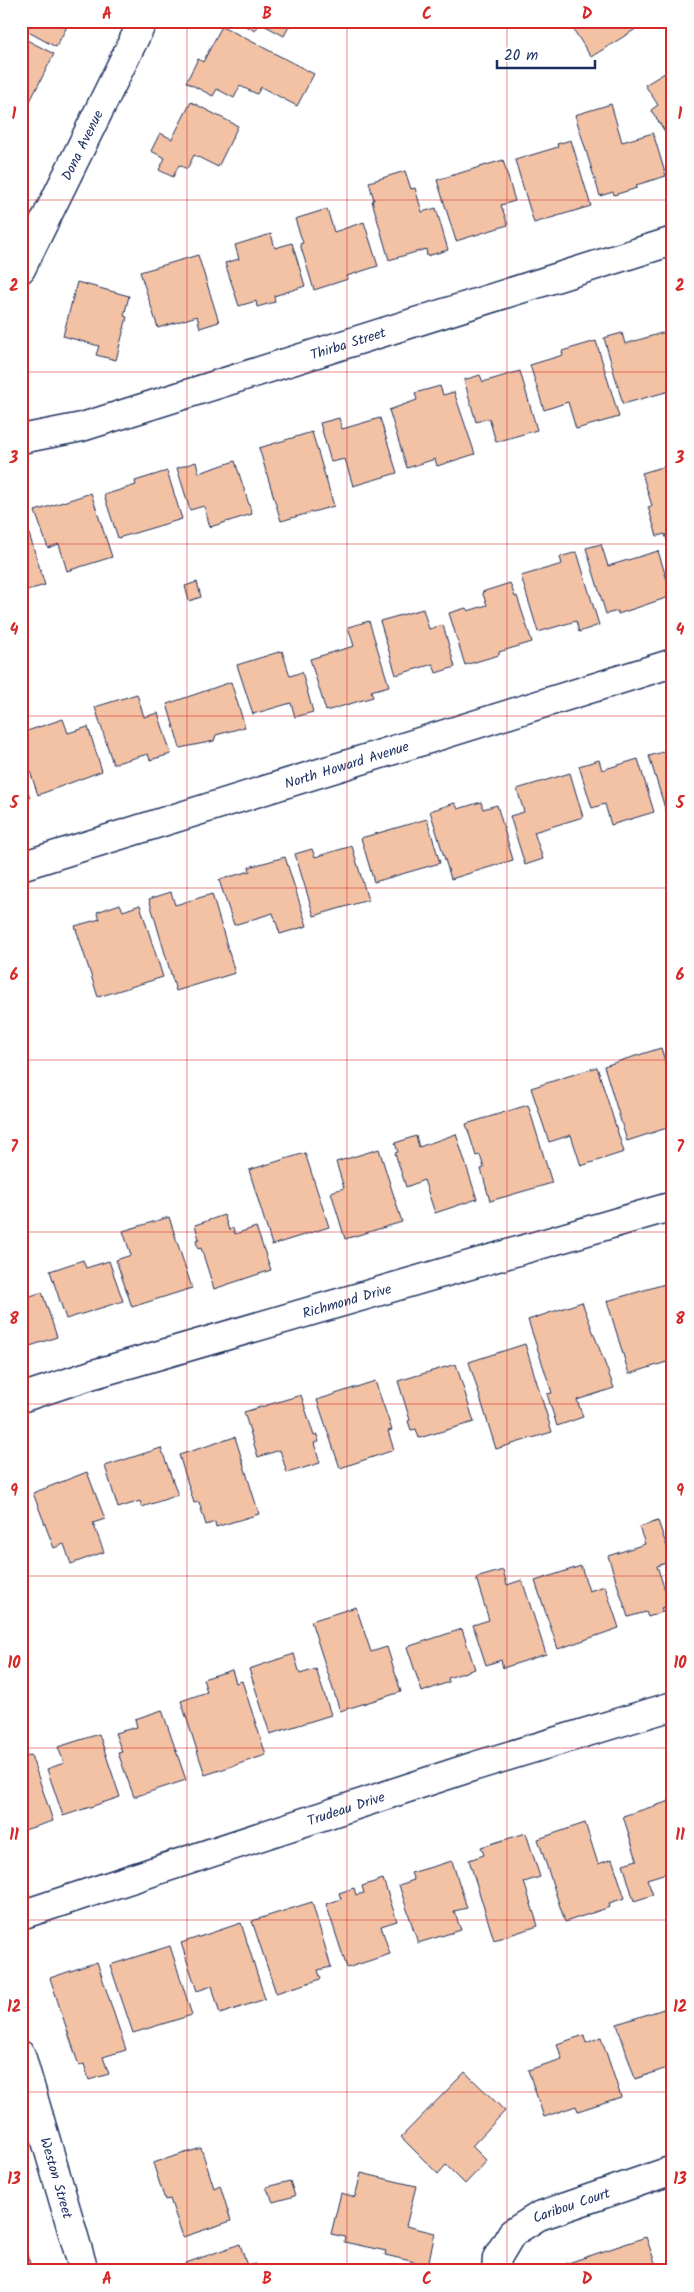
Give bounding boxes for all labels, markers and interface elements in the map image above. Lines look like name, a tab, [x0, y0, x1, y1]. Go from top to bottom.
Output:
text: A	[102, 2, 112, 27]
text: B	[262, 2, 272, 27]
text: C	[422, 2, 432, 27]
text: D	[582, 2, 593, 27]
scale bar	[497, 38, 594, 70]
text: 20 m	[504, 44, 538, 68]
text: 1	[12, 102, 17, 127]
text: 1	[678, 102, 683, 127]
street label: Dona Avenue	[56, 106, 110, 185]
text: 2	[9, 274, 19, 299]
text: 2	[675, 274, 685, 299]
street label: Thirba Street	[308, 322, 389, 366]
text: 3	[9, 446, 19, 471]
text: 3	[675, 446, 685, 471]
text: 4	[10, 618, 19, 643]
text: 4	[676, 618, 685, 643]
street label: North Howard Avenue	[282, 736, 413, 795]
text: 5	[9, 791, 20, 816]
text: 5	[675, 791, 686, 816]
text: 6	[10, 963, 19, 988]
text: 6	[676, 963, 685, 988]
text: 7	[10, 1135, 18, 1160]
text: 7	[676, 1135, 684, 1160]
street label: Richmond Drive	[300, 1278, 395, 1325]
text: 8	[9, 1307, 19, 1332]
text: 8	[675, 1307, 685, 1332]
text: 9	[10, 1479, 18, 1504]
text: 9	[676, 1479, 684, 1504]
text: 10	[7, 1651, 21, 1676]
text: 10	[673, 1651, 687, 1676]
street label: Trudeau Drive	[305, 1786, 389, 1832]
text: 11	[9, 1823, 19, 1848]
text: 11	[675, 1823, 685, 1848]
text: 12	[7, 1995, 21, 2020]
text: 12	[673, 1995, 687, 2020]
street label: Weston Street	[34, 2135, 78, 2222]
text: 13	[7, 2167, 21, 2192]
text: 13	[673, 2167, 687, 2192]
street label: Caribou Court	[528, 2182, 614, 2230]
text: A	[102, 2267, 112, 2292]
text: B	[262, 2267, 272, 2292]
text: C	[422, 2267, 432, 2292]
text: D	[582, 2267, 593, 2292]

